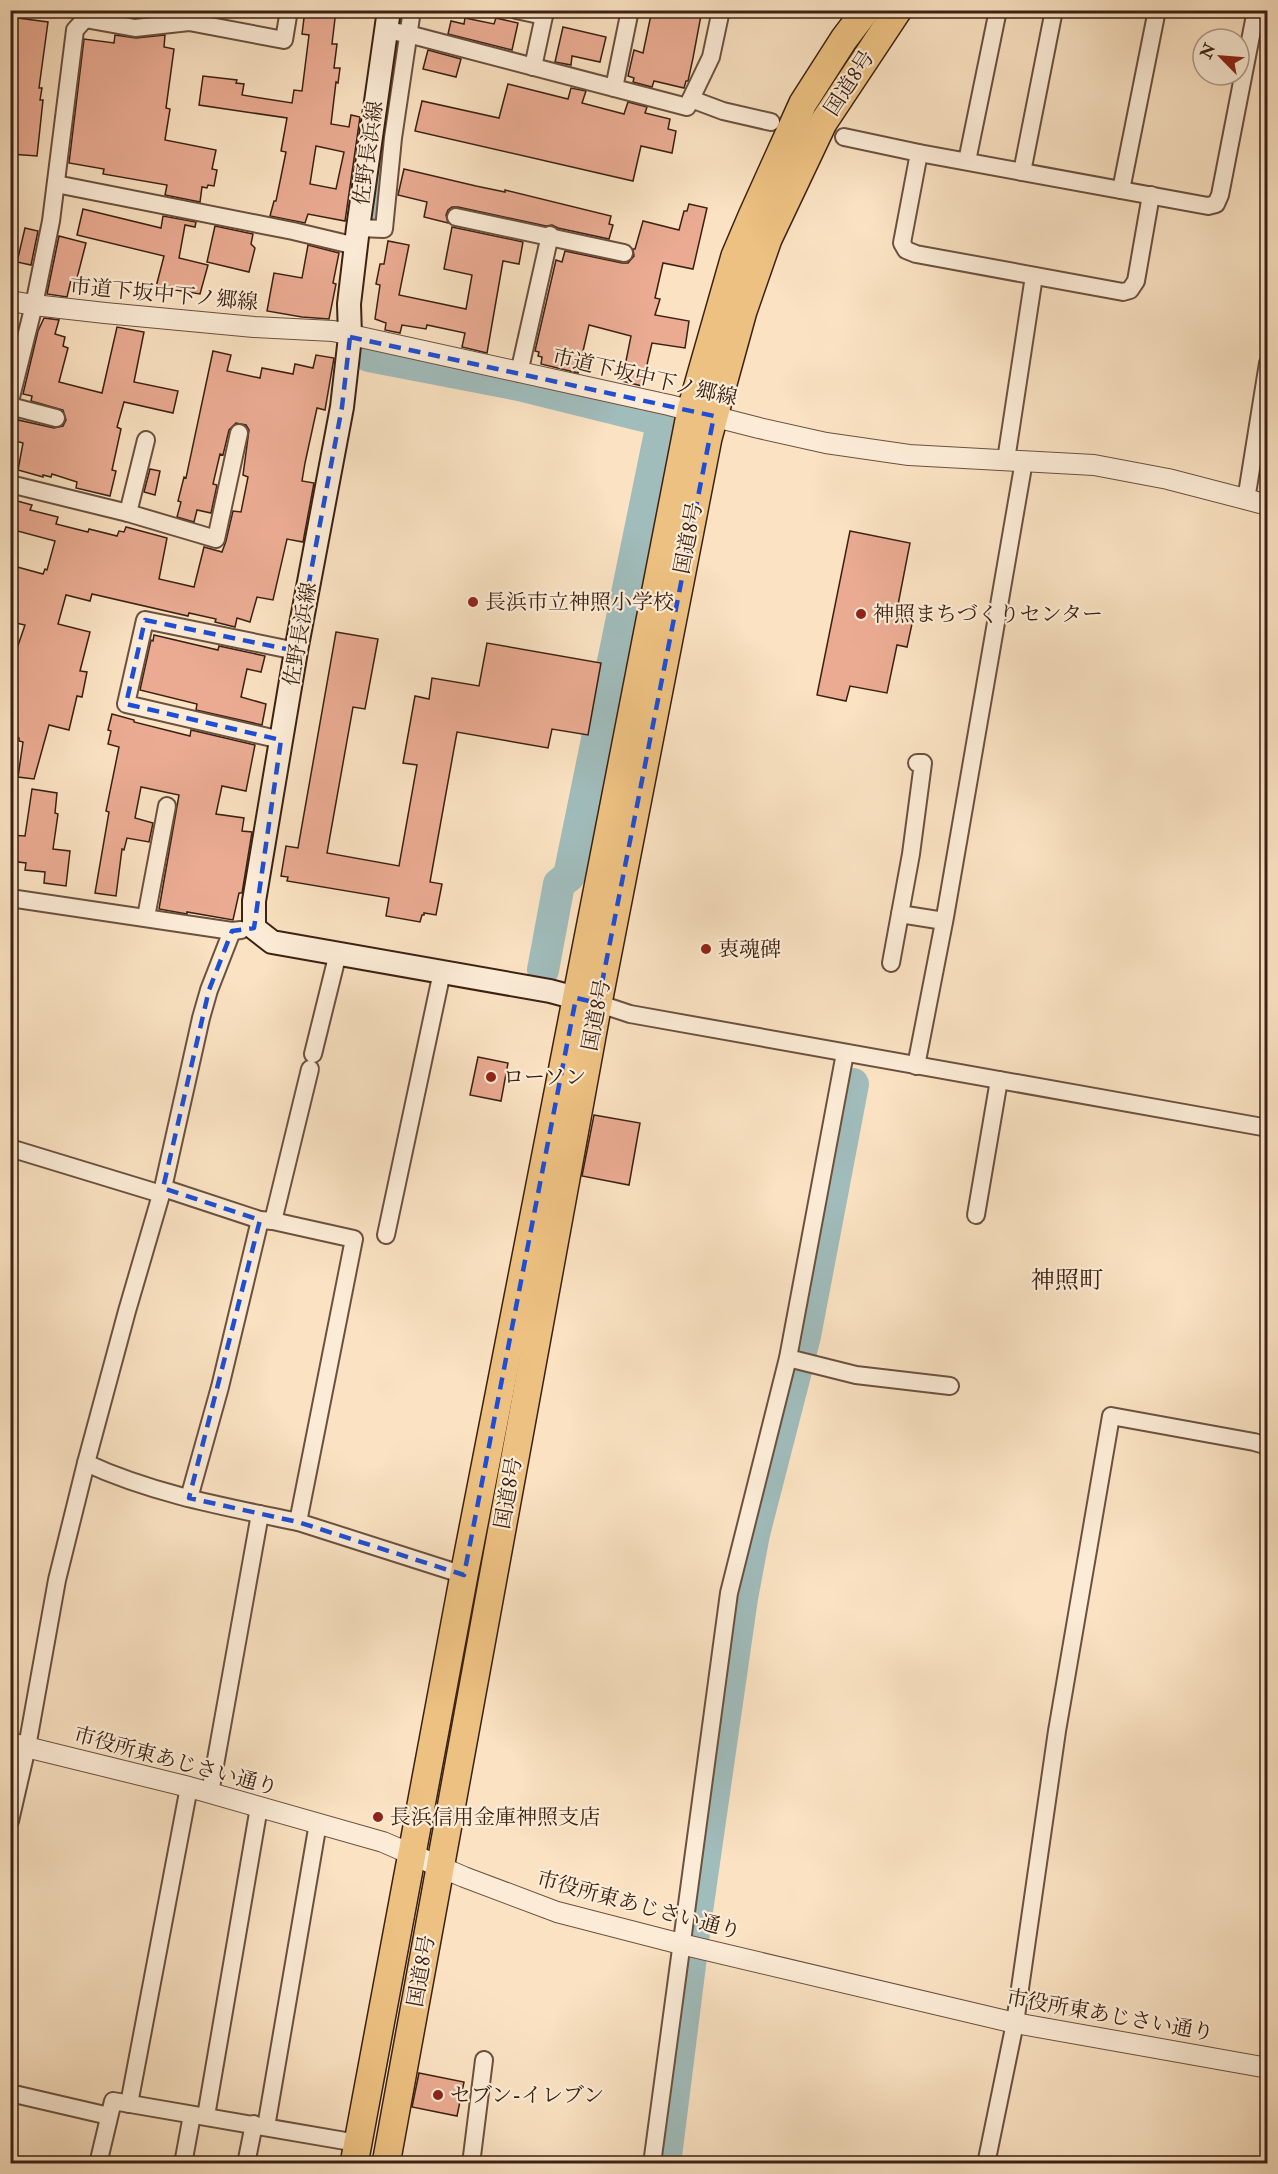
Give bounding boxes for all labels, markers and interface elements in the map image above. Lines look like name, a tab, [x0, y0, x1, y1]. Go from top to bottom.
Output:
north arrow	[1191, 27, 1251, 87]
text: N	[1196, 40, 1221, 63]
street label: 国道8号	[818, 45, 881, 121]
street label: 佐野長浜線	[348, 99, 389, 207]
street label: 市道下坂中下ノ郷線	[69, 273, 259, 316]
street label: 市道下坂中下ノ郷線	[550, 343, 740, 412]
street label: 国道8号	[668, 500, 709, 576]
street label: 佐野長浜線	[278, 580, 323, 688]
place label: 長浜市立神照小学校	[485, 589, 674, 616]
marker: 長浜市立神照小学校	[466, 595, 480, 609]
place label: 神照まちづくりセンター	[873, 601, 1103, 628]
marker: 神照まちづくりセンター	[854, 607, 868, 621]
place label: 衷魂碑	[718, 936, 781, 963]
marker: 衷魂碑	[699, 942, 713, 956]
street label: 国道8号	[576, 977, 617, 1053]
place label: ローソン	[503, 1064, 586, 1091]
marker: ローソン	[484, 1070, 498, 1084]
district label: 神照町	[1031, 1265, 1103, 1296]
street label: 国道8号	[489, 1455, 528, 1531]
street label: 市役所東あじさい通り	[71, 1721, 281, 1802]
place label: 長浜信用金庫神照支店	[390, 1804, 600, 1831]
marker: 長浜信用金庫神照支店	[371, 1810, 385, 1824]
street label: 市役所東あじさい通り	[534, 1865, 744, 1946]
street label: 国道8号	[402, 1933, 441, 2009]
street label: 市役所東あじさい通り	[1004, 1984, 1216, 2047]
place label: セブン-イレブン	[450, 2082, 604, 2109]
marker: セブン-イレブン	[431, 2088, 445, 2102]

